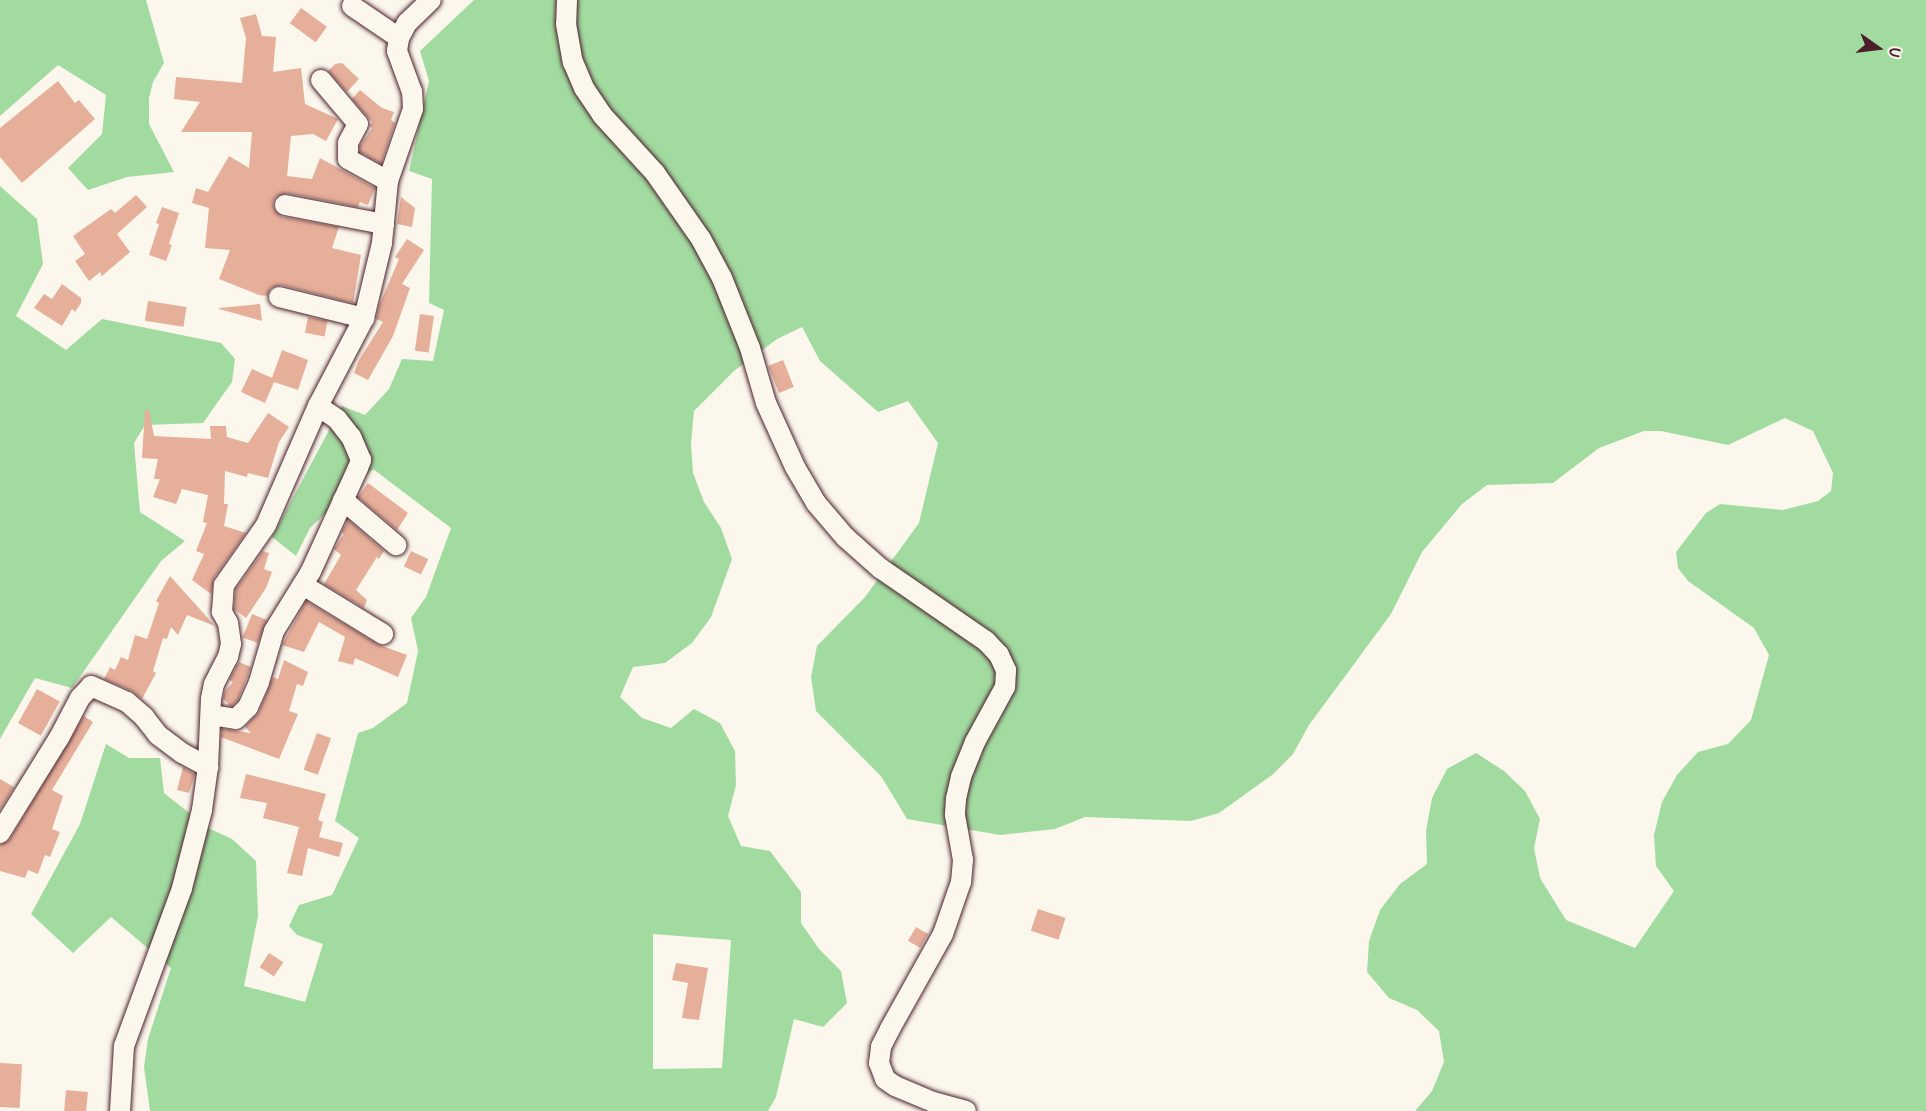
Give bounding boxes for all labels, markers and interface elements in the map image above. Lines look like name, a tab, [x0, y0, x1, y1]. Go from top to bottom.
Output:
north arrow	[1848, 18, 1908, 78]
text: U	[1884, 45, 1907, 59]

